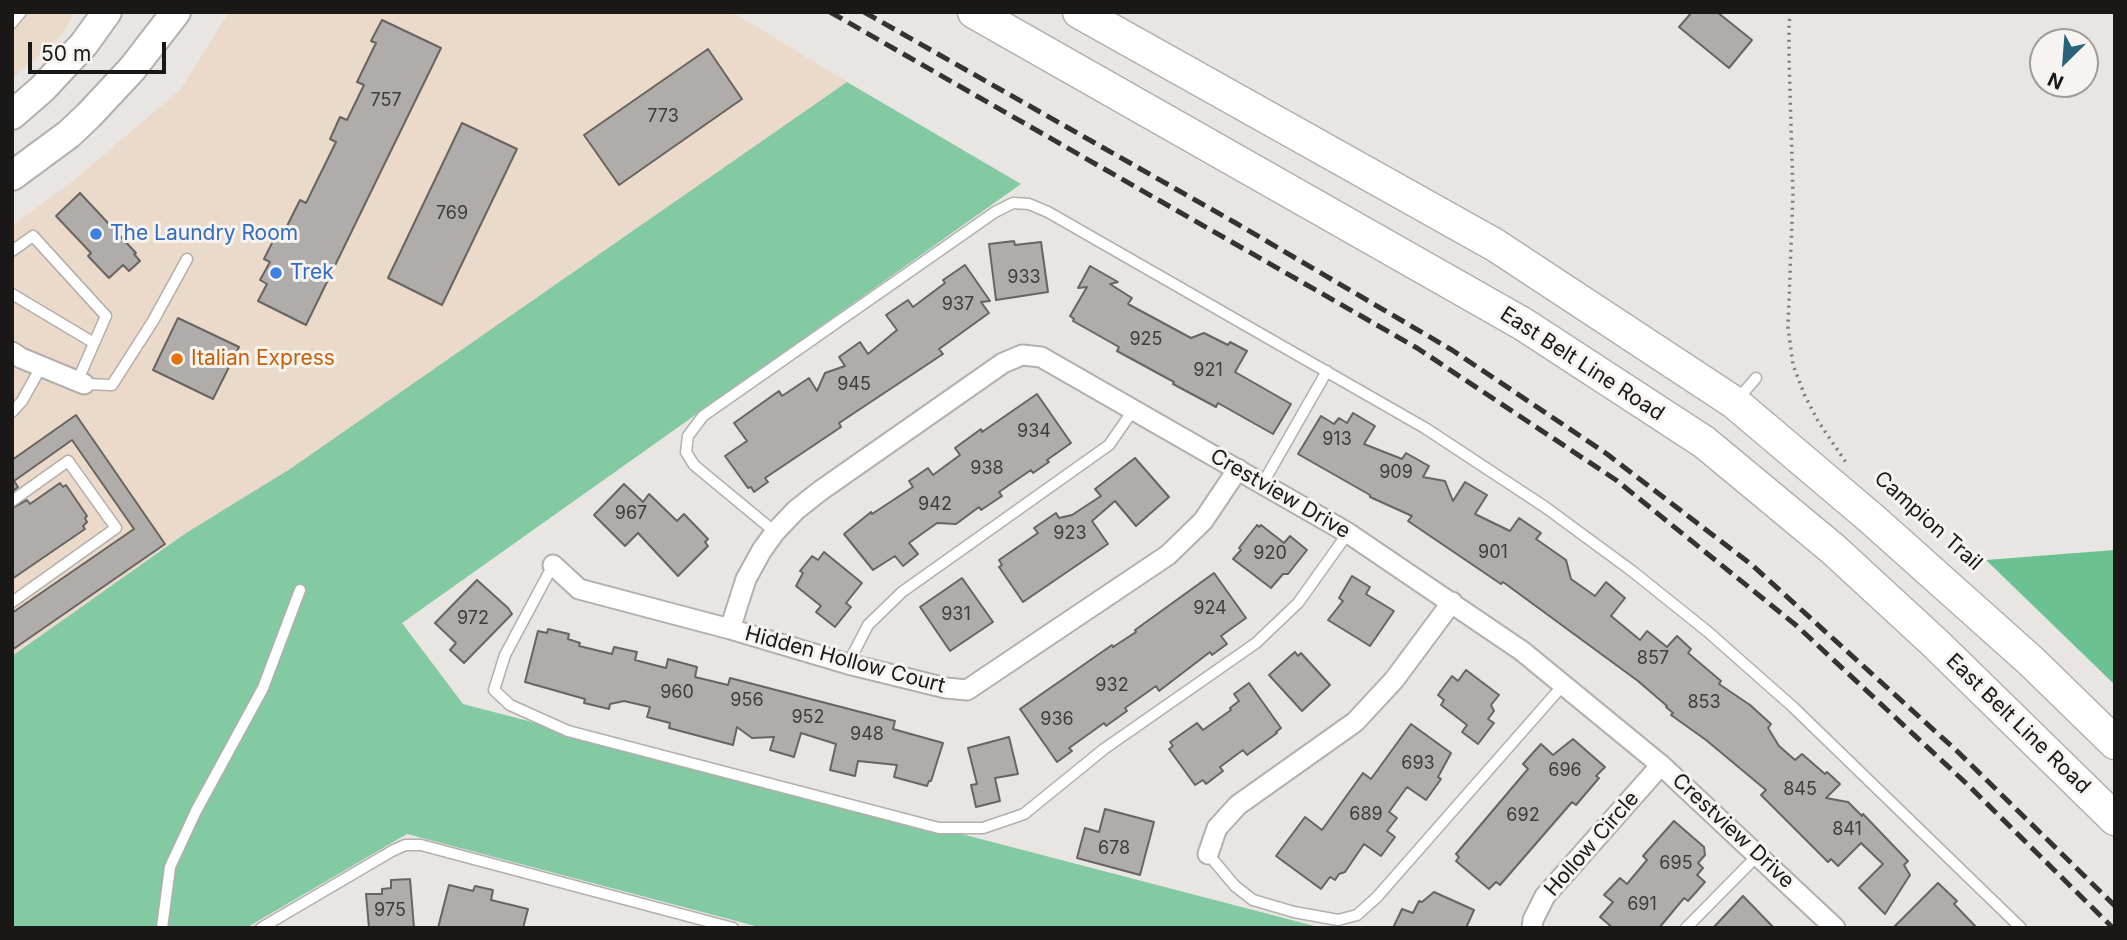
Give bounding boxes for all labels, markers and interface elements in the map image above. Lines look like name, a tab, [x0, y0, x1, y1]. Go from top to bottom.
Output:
scale bar	[32, 28, 170, 72]
north arrow	[2029, 28, 2099, 98]
text: 50 m	[41, 41, 91, 66]
text: N	[2044, 67, 2067, 94]
house number: 757	[370, 90, 402, 112]
house number: 773	[647, 106, 679, 128]
house number: 769	[436, 203, 468, 225]
place label: The Laundry Room	[110, 221, 298, 247]
marker: The Laundry Room	[88, 226, 104, 242]
place label: Trek	[290, 260, 334, 286]
marker: Trek	[268, 265, 284, 281]
house number: 933	[1007, 267, 1041, 289]
house number: 937	[942, 294, 974, 316]
street label: East Belt Line Road	[1495, 302, 1669, 426]
house number: 925	[1129, 329, 1163, 351]
place label: Italian Express	[191, 346, 335, 372]
marker: Italian Express	[169, 351, 185, 367]
house number: 921	[1193, 360, 1223, 382]
house number: 945	[837, 374, 871, 396]
house number: 934	[1017, 421, 1051, 443]
house number: 913	[1322, 429, 1352, 451]
street label: Crestview Drive	[1206, 444, 1354, 544]
house number: 938	[970, 458, 1004, 480]
house number: 909	[1379, 462, 1413, 484]
street label: Campion Trail	[1869, 466, 1987, 576]
house number: 942	[918, 494, 952, 516]
house number: 967	[615, 503, 647, 525]
house number: 923	[1053, 523, 1087, 545]
house number: 901	[1478, 542, 1508, 564]
house number: 920	[1253, 543, 1287, 565]
house number: 924	[1193, 598, 1227, 620]
house number: 931	[941, 604, 971, 626]
house number: 972	[457, 608, 489, 630]
street label: Hidden Hollow Court	[742, 621, 948, 699]
house number: 857	[1637, 648, 1669, 670]
street label: East Belt Line Road	[1941, 649, 2095, 799]
house number: 932	[1095, 675, 1129, 697]
house number: 960	[660, 682, 694, 704]
house number: 956	[730, 690, 764, 712]
house number: 853	[1687, 692, 1721, 714]
house number: 952	[791, 707, 825, 729]
house number: 936	[1040, 709, 1074, 731]
house number: 948	[850, 724, 884, 746]
house number: 693	[1401, 753, 1435, 775]
house number: 696	[1548, 760, 1582, 782]
street label: Crestview Drive	[1667, 768, 1799, 894]
house number: 845	[1783, 779, 1817, 801]
street label: Hollow Circle	[1540, 786, 1644, 902]
house number: 689	[1349, 804, 1383, 826]
house number: 692	[1506, 805, 1540, 827]
house number: 841	[1832, 819, 1862, 841]
house number: 678	[1098, 838, 1130, 860]
house number: 695	[1659, 853, 1693, 875]
house number: 691	[1627, 894, 1657, 916]
house number: 975	[374, 900, 406, 922]

